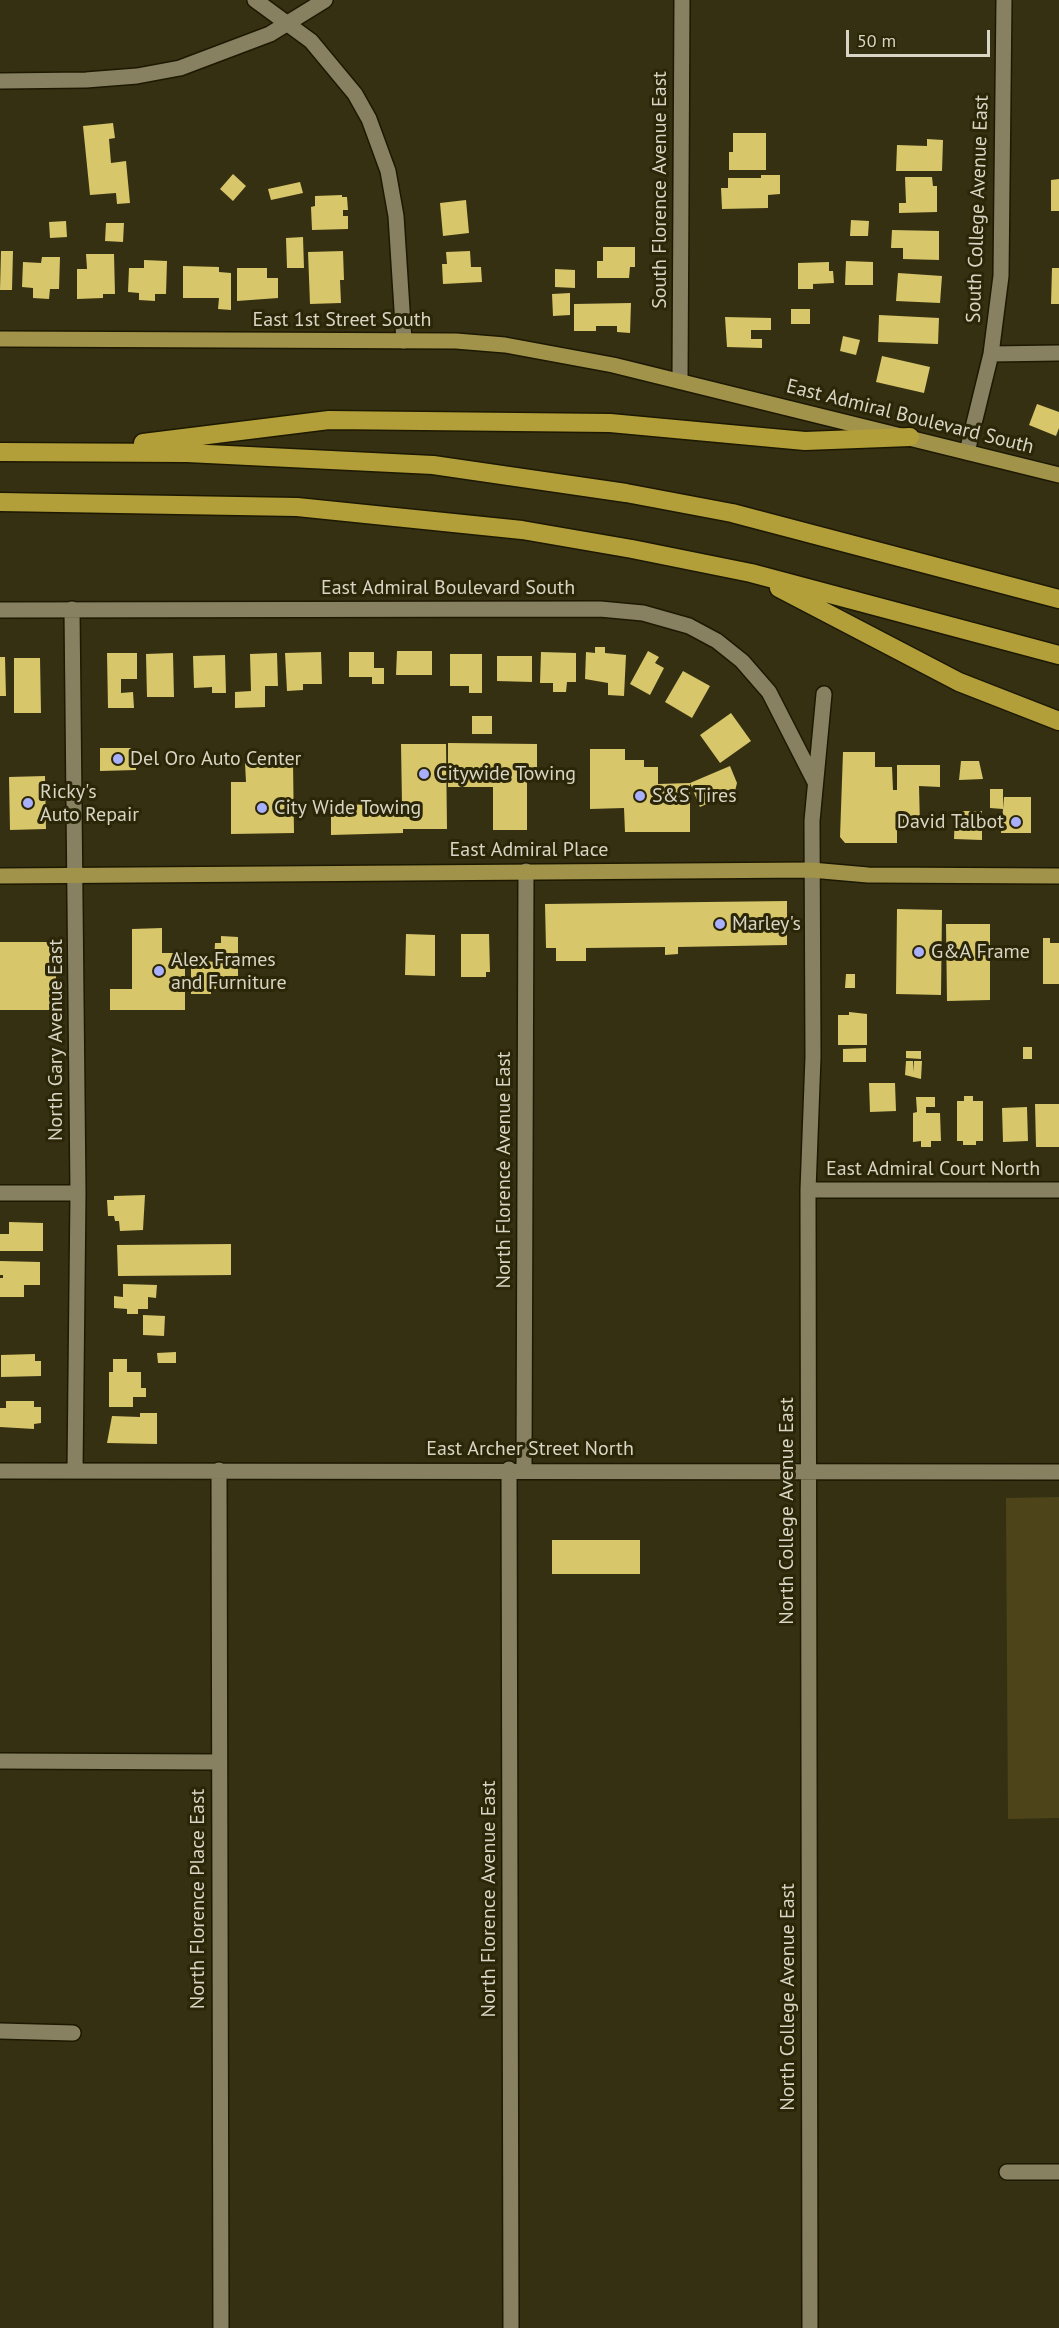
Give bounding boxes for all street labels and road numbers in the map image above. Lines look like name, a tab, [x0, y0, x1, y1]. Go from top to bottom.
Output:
street label: South Florence Avenue East	[648, 71, 672, 309]
street label: South College Avenue East	[962, 95, 994, 323]
street label: East 1st Street South	[253, 308, 431, 332]
street label: East Admiral Boulevard South	[784, 375, 1036, 459]
street label: East Admiral Boulevard South	[321, 576, 575, 600]
street label: East Admiral Place	[450, 838, 608, 862]
street label: North Gary Avenue East	[44, 939, 68, 1141]
street label: North Florence Avenue East	[492, 1051, 516, 1289]
street label: East Admiral Court North	[826, 1157, 1040, 1181]
street label: North College Avenue East	[775, 1397, 799, 1625]
street label: East Archer Street North	[426, 1437, 634, 1461]
street label: North Florence Avenue East	[477, 1780, 501, 2018]
street label: North Florence Place East	[186, 1789, 210, 2009]
street label: North College Avenue East	[776, 1883, 800, 2111]

